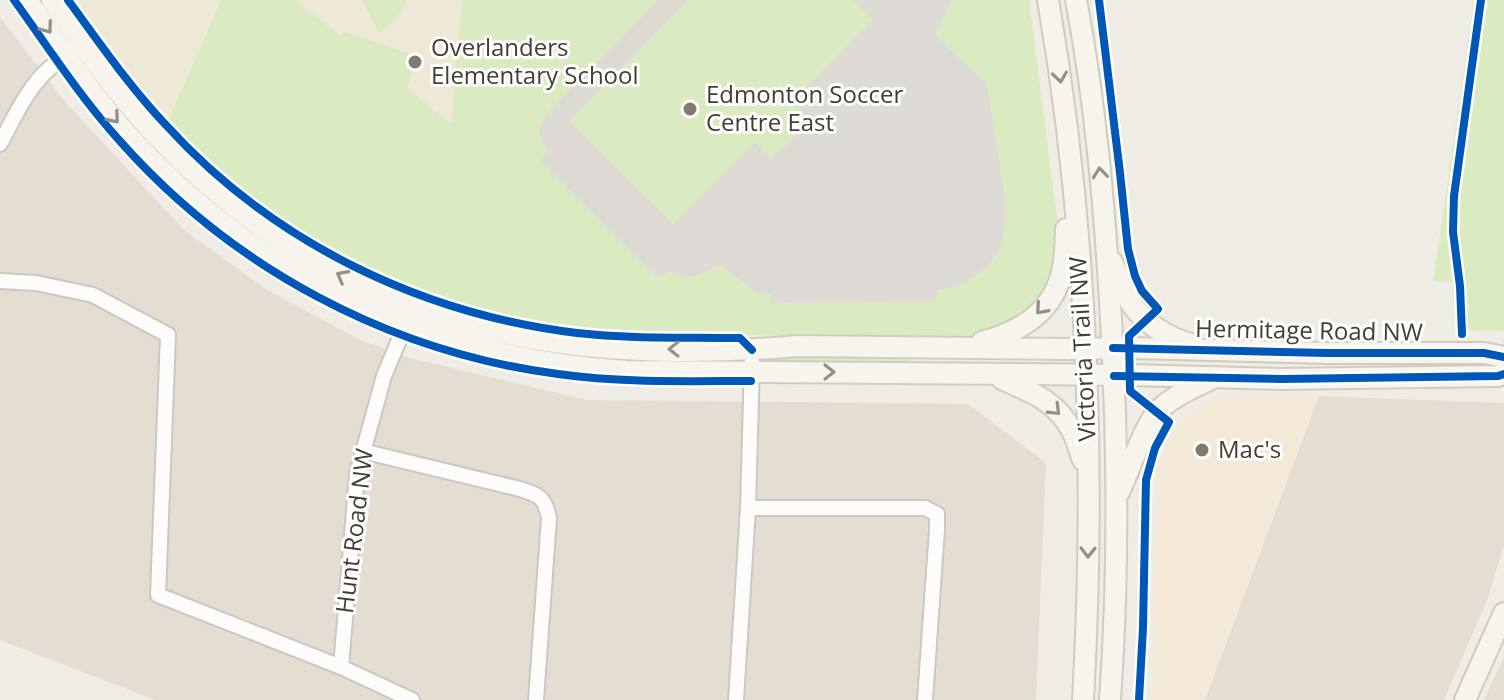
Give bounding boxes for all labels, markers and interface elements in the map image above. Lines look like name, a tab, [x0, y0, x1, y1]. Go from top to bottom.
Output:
one-way arrow	[37, 19, 52, 34]
place label: Overlanders Elementary School	[431, 30, 639, 91]
marker: Overlanders Elementary School	[406, 53, 424, 71]
one-way arrow	[1051, 70, 1068, 83]
place label: Edmonton Soccer Centre East	[706, 77, 903, 138]
marker: Edmonton Soccer Centre East	[681, 100, 699, 118]
one-way arrow	[104, 109, 119, 123]
one-way arrow	[1091, 166, 1108, 179]
street label: Victoria Trail NW	[1060, 256, 1103, 442]
one-way arrow	[336, 270, 350, 286]
one-way arrow	[1036, 300, 1051, 314]
street label: Hermitage Road NW	[1195, 311, 1423, 348]
one-way arrow	[667, 340, 680, 358]
one-way arrow	[823, 363, 836, 381]
one-way arrow	[1046, 400, 1060, 415]
place label: Mac's	[1218, 432, 1281, 465]
marker: Mac's	[1193, 441, 1211, 459]
street label: Hunt Road NW	[327, 447, 380, 615]
one-way arrow	[1079, 546, 1097, 559]

